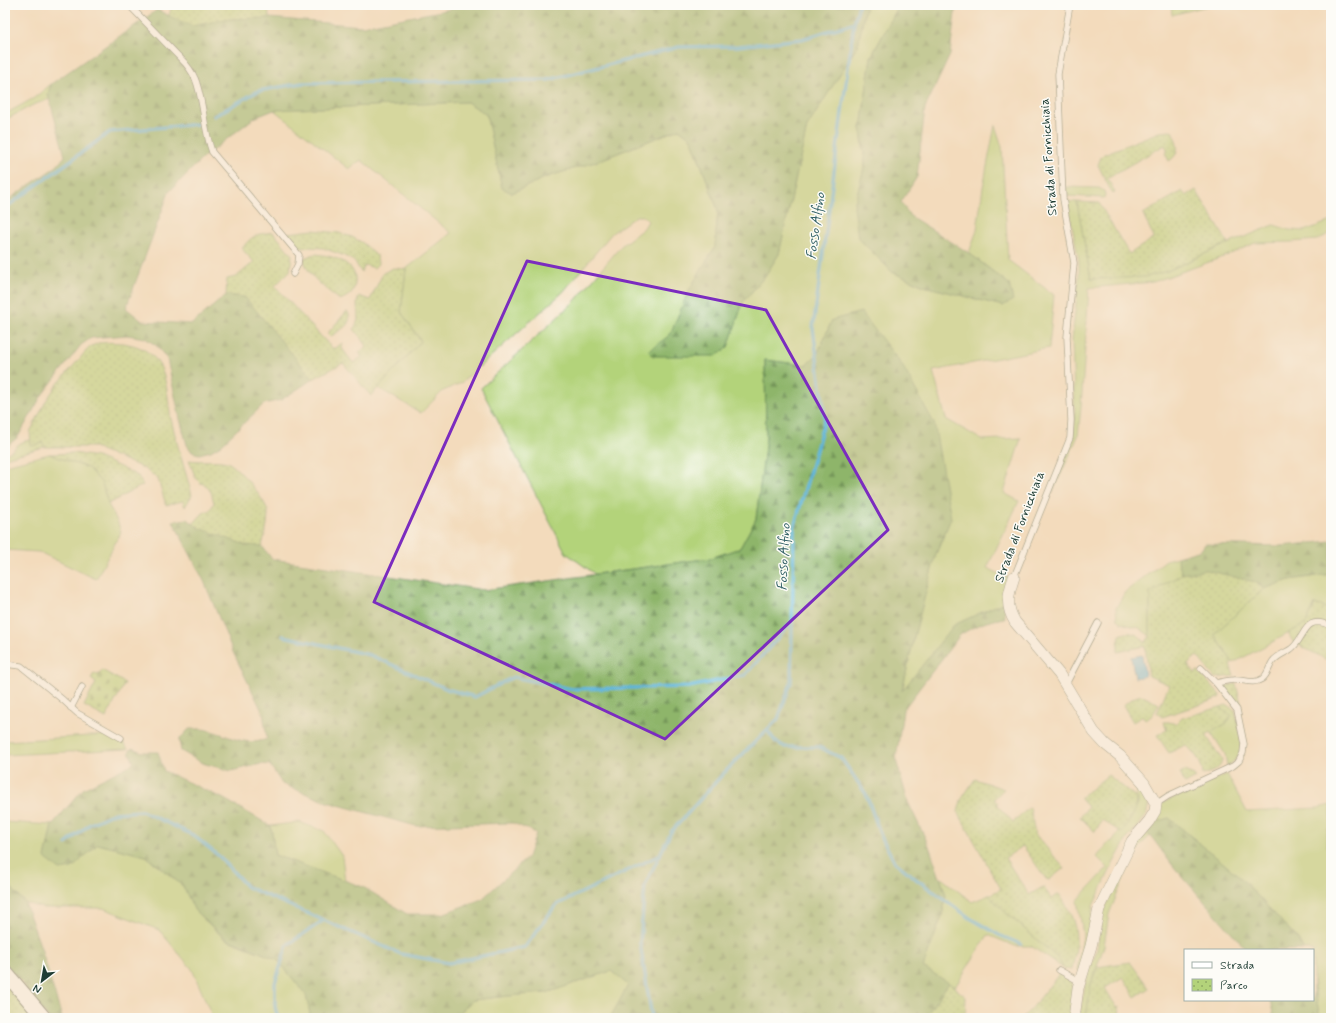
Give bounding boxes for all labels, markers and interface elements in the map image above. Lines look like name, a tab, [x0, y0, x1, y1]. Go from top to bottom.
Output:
street label: Strada di Fornicchiaia	[1036, 97, 1062, 216]
water label: Fosso Alfino	[802, 190, 830, 261]
street label: Strada di Fornicchiaia	[991, 469, 1049, 585]
water label: Fosso Alfino	[773, 522, 795, 591]
legend	[1184, 949, 1314, 1001]
text: Strada	[1220, 958, 1254, 974]
north arrow	[22, 961, 62, 1001]
text: Parco	[1220, 978, 1248, 994]
text: N	[31, 981, 44, 997]

